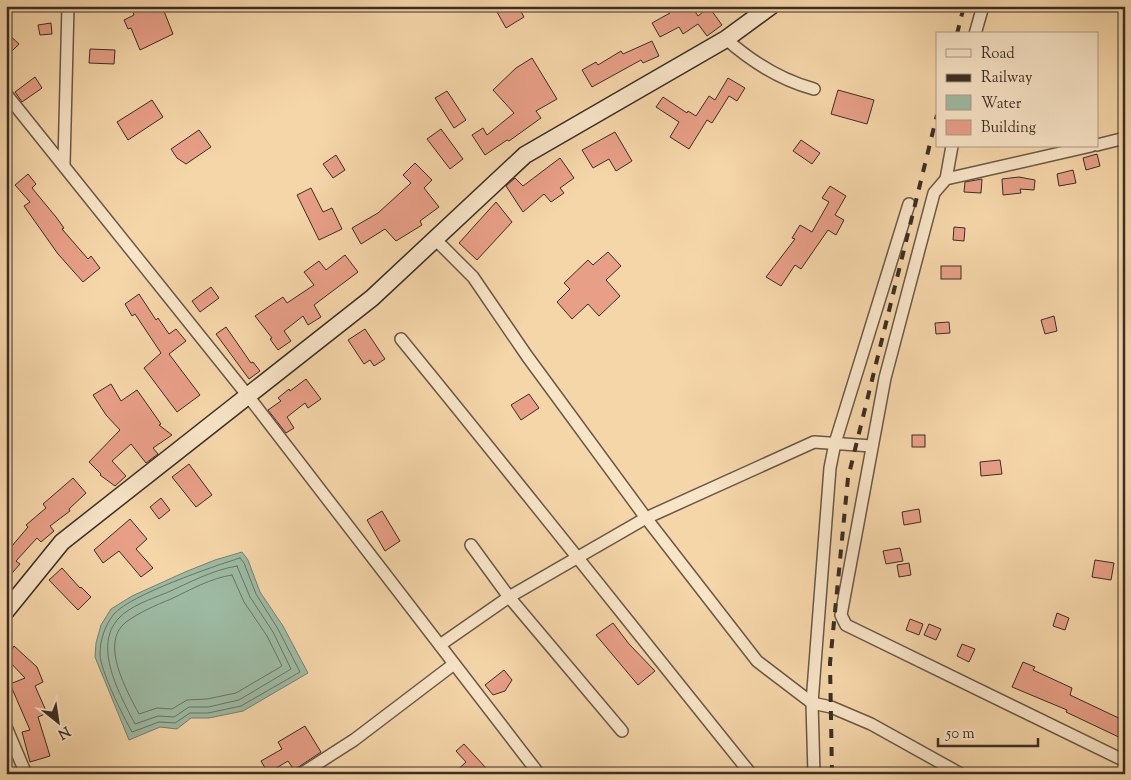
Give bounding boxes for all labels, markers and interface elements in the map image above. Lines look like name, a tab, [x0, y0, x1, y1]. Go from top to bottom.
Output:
legend	[936, 32, 1098, 148]
text: Road	[981, 44, 1015, 65]
text: Railway	[981, 68, 1033, 89]
text: Water	[981, 94, 1022, 115]
text: Building	[981, 118, 1036, 139]
north arrow	[32, 698, 82, 748]
scale bar	[938, 715, 1038, 747]
text: N	[54, 720, 73, 743]
text: 50 m	[945, 724, 975, 745]

